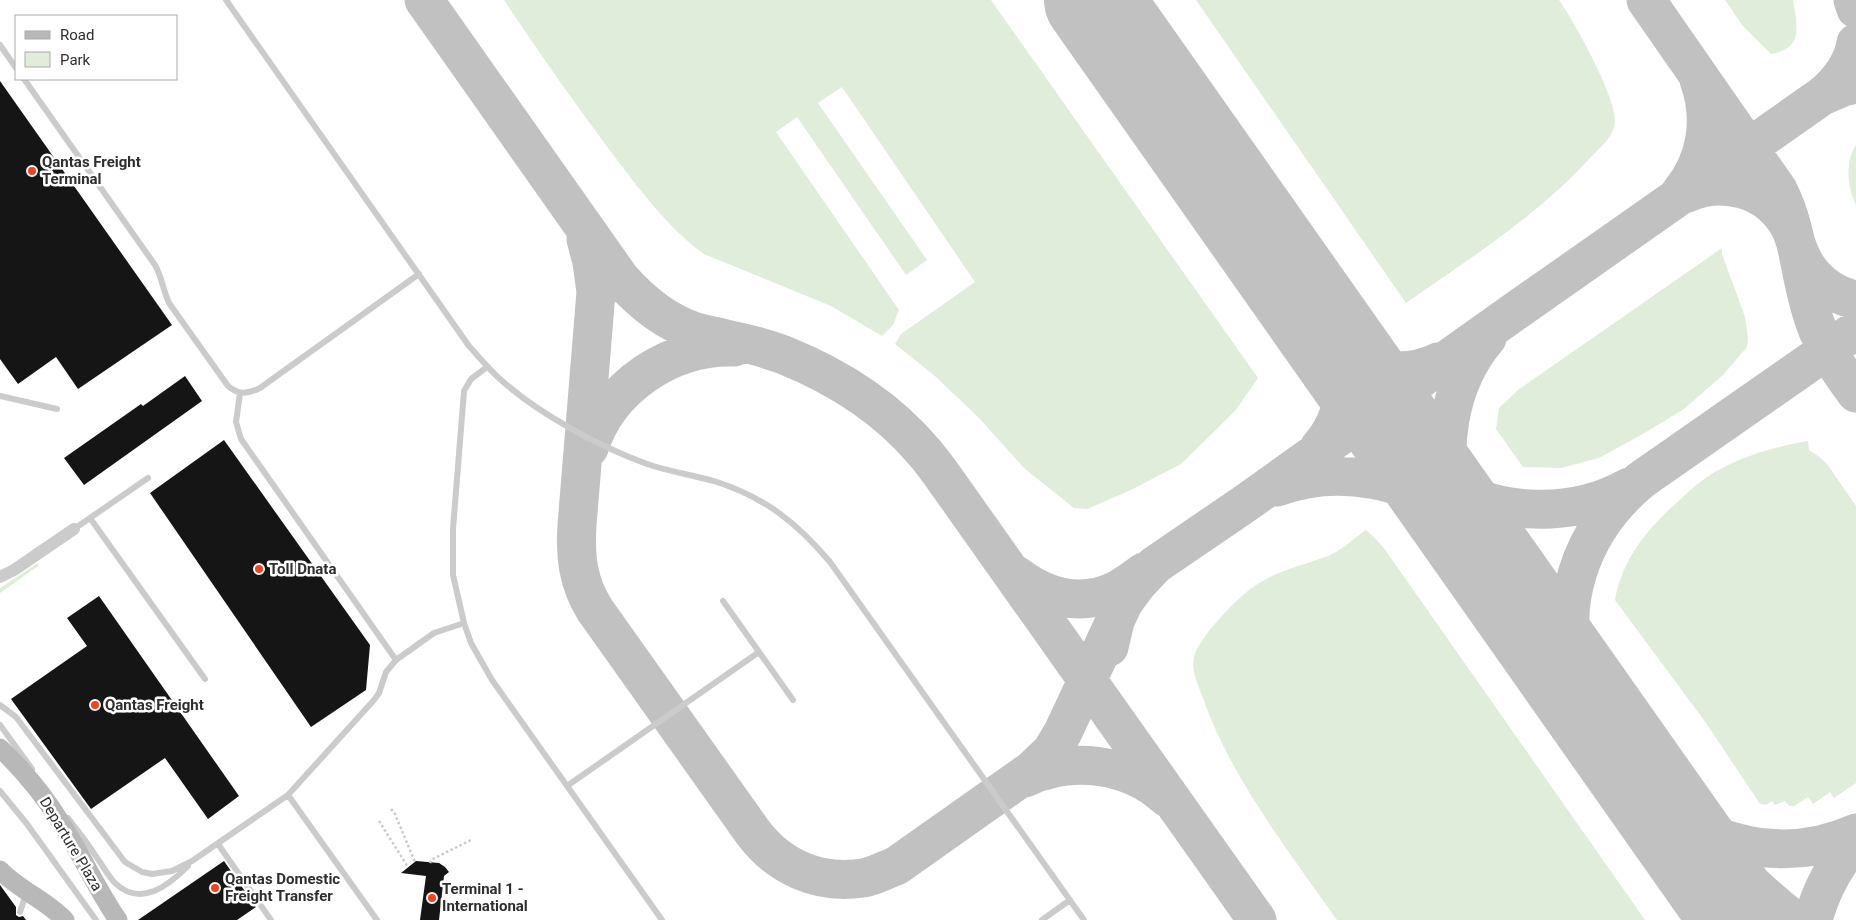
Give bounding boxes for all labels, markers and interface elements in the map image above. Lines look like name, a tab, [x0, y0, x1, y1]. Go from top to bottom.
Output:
legend	[15, 15, 178, 80]
text: Road	[60, 26, 94, 44]
text: Park	[60, 51, 91, 69]
place label: Qantas Freight Terminal	[42, 153, 141, 188]
marker: Qantas Freight Terminal	[26, 165, 38, 177]
place label: Toll Dnata	[269, 560, 336, 578]
marker: Toll Dnata	[253, 563, 265, 575]
place label: Qantas Freight	[105, 696, 204, 714]
marker: Qantas Freight	[89, 699, 101, 711]
street label: Departure Plaza	[36, 794, 106, 894]
place label: Qantas Domestic Freight Transfer	[225, 870, 340, 905]
place label: Terminal 1 - International	[442, 880, 528, 915]
marker: Qantas Domestic Freight Transfer	[209, 882, 221, 894]
marker: Terminal 1 - International	[426, 892, 438, 904]

